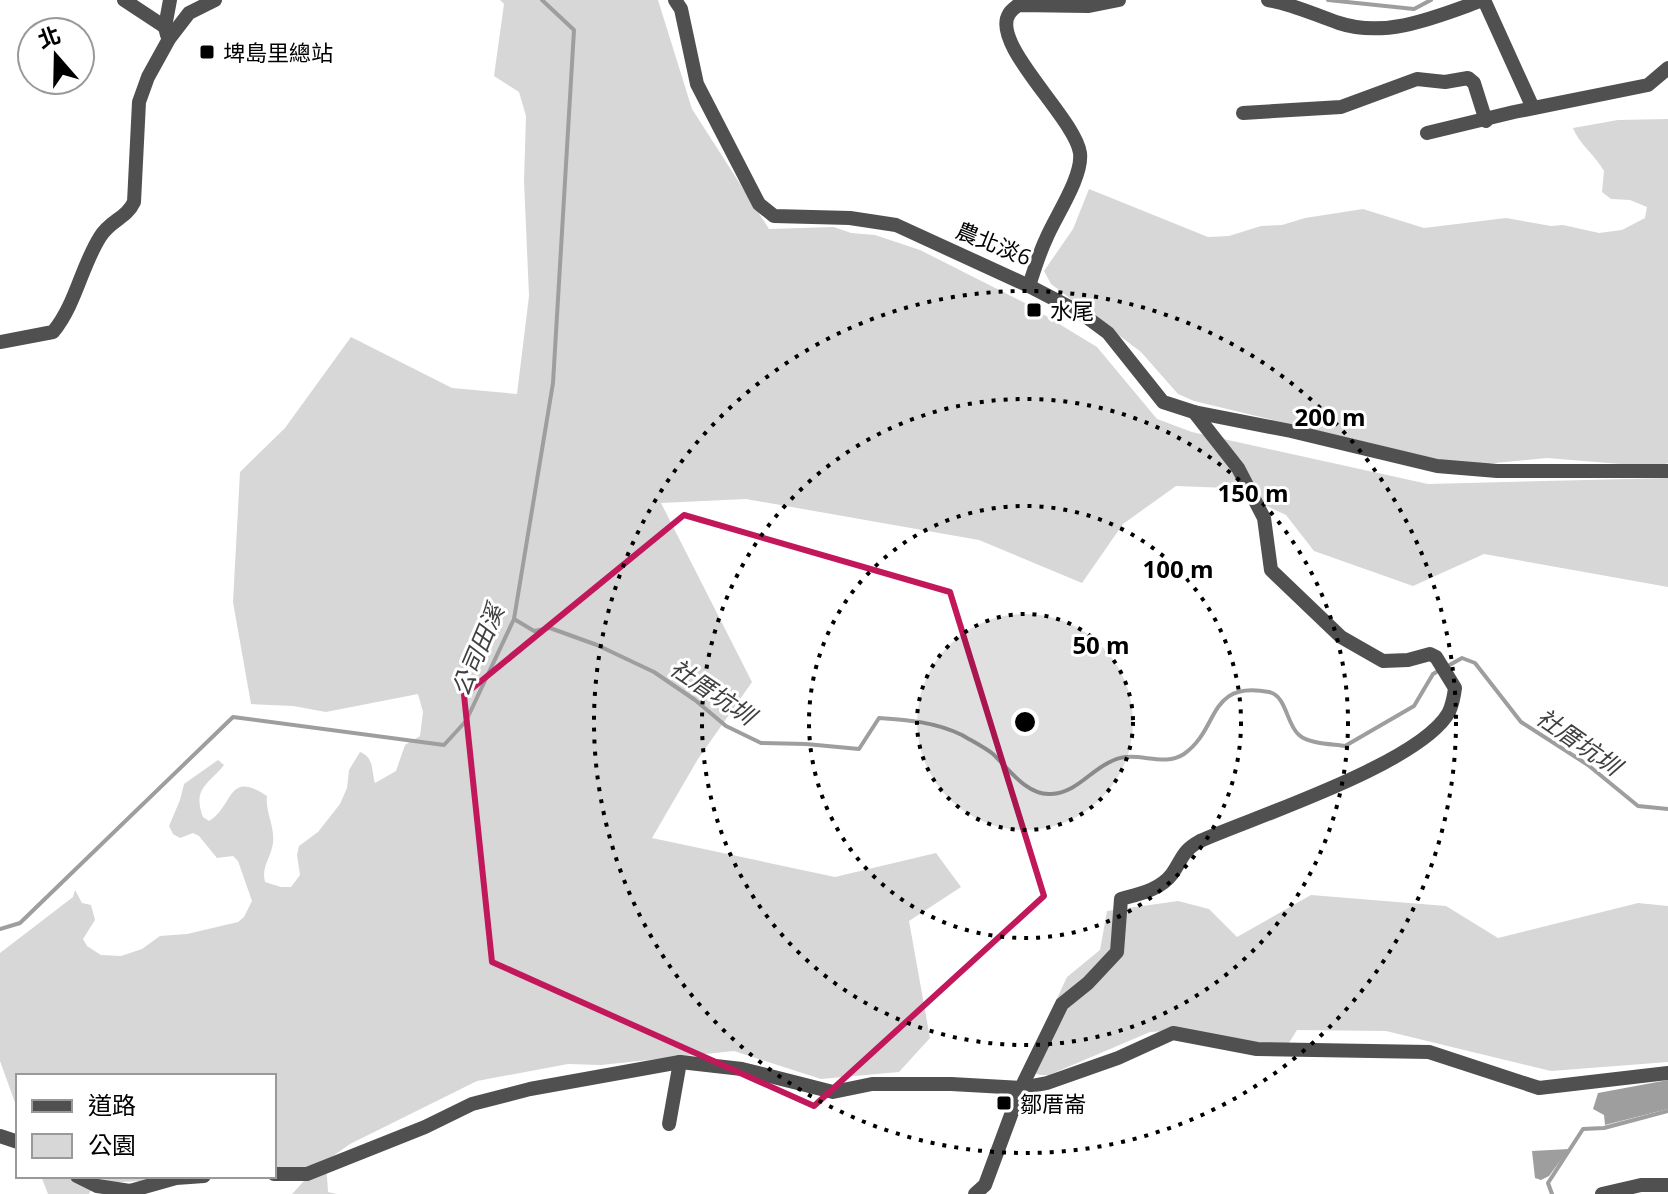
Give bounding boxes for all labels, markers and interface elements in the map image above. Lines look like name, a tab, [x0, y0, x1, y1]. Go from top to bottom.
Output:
north arrow	[16, 16, 96, 96]
text: 北	[33, 18, 64, 54]
place label: 埤島里總站	[223, 37, 333, 67]
marker: 埤島里總站	[198, 43, 216, 61]
street label: 農北淡6	[952, 214, 1036, 272]
place label: 水尾	[1050, 295, 1094, 325]
marker: 水尾	[1025, 301, 1043, 319]
text: 200 m	[1295, 400, 1365, 433]
text: 150 m	[1218, 476, 1288, 509]
text: 100 m	[1143, 552, 1213, 585]
water label: 公司田溪	[443, 597, 512, 701]
text: 50 m	[1072, 628, 1130, 661]
water label: 社厝坑圳	[664, 650, 765, 733]
water label: 社厝坑圳	[1530, 700, 1630, 784]
centre of rings	[1011, 708, 1039, 736]
legend	[16, 1074, 276, 1178]
text: 道路	[88, 1088, 136, 1121]
place label: 鄒厝崙	[1020, 1088, 1086, 1118]
marker: 鄒厝崙	[995, 1094, 1013, 1112]
text: 公園	[88, 1128, 136, 1161]

